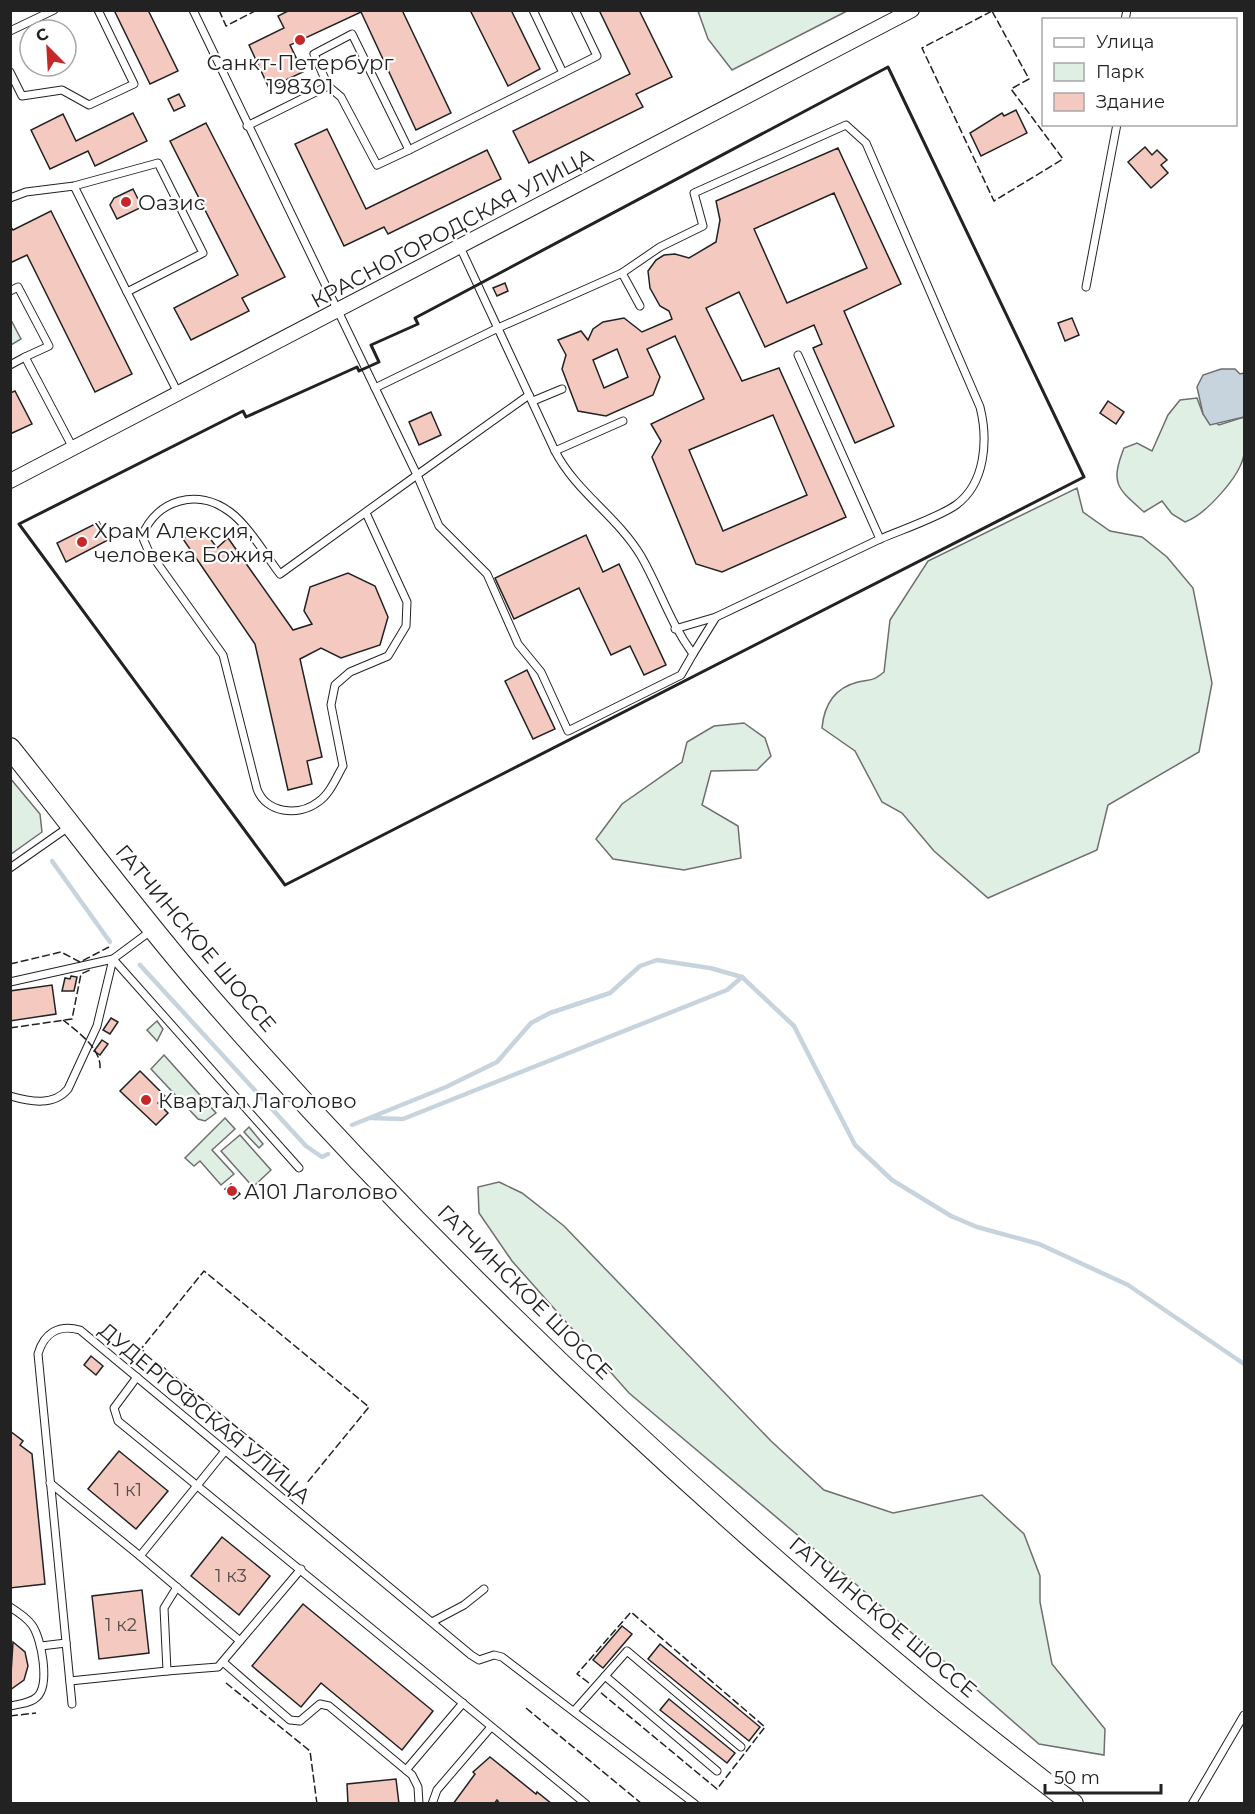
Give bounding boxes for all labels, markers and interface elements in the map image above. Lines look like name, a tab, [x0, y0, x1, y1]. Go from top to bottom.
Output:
north arrow	[18, 18, 78, 78]
legend	[1042, 18, 1237, 126]
text: С	[33, 24, 52, 46]
text: Улица	[1096, 31, 1154, 53]
marker: Санкт-Петербург 198301	[293, 33, 307, 47]
place label: Санкт-Петербург 198301	[206, 50, 394, 99]
text: Парк	[1096, 61, 1145, 83]
text: Здание	[1096, 91, 1165, 113]
street label: КРАСНОГОРОДСКАЯ УЛИЦА	[307, 143, 598, 313]
place label: Оазис	[138, 190, 206, 215]
marker: Оазис	[119, 195, 133, 209]
place label: Храм Алексия, человека Божия	[94, 518, 274, 567]
marker: Храм Алексия, человека Божия	[75, 535, 89, 549]
street label: ГАТЧИНСКОЕ ШОССЕ	[110, 839, 282, 1037]
place label: Квартал Лаголово	[158, 1088, 357, 1113]
marker: Квартал Лаголово	[139, 1093, 153, 1107]
place label: А101 Лаголово	[244, 1179, 398, 1204]
marker: А101 Лаголово	[225, 1184, 239, 1198]
street label: ГАТЧИНСКОЕ ШОССЕ	[433, 1200, 617, 1384]
street label: ДУДЕРГОФСКАЯ УЛИЦА	[94, 1317, 316, 1509]
house number: 1 к1	[114, 1479, 142, 1501]
street label: ГАТЧИНСКОЕ ШОССЕ	[784, 1531, 982, 1703]
house number: 1 к3	[215, 1565, 247, 1587]
house number: 1 к2	[105, 1614, 137, 1636]
scale bar	[1045, 1757, 1160, 1795]
text: 50 m	[1054, 1767, 1100, 1789]

